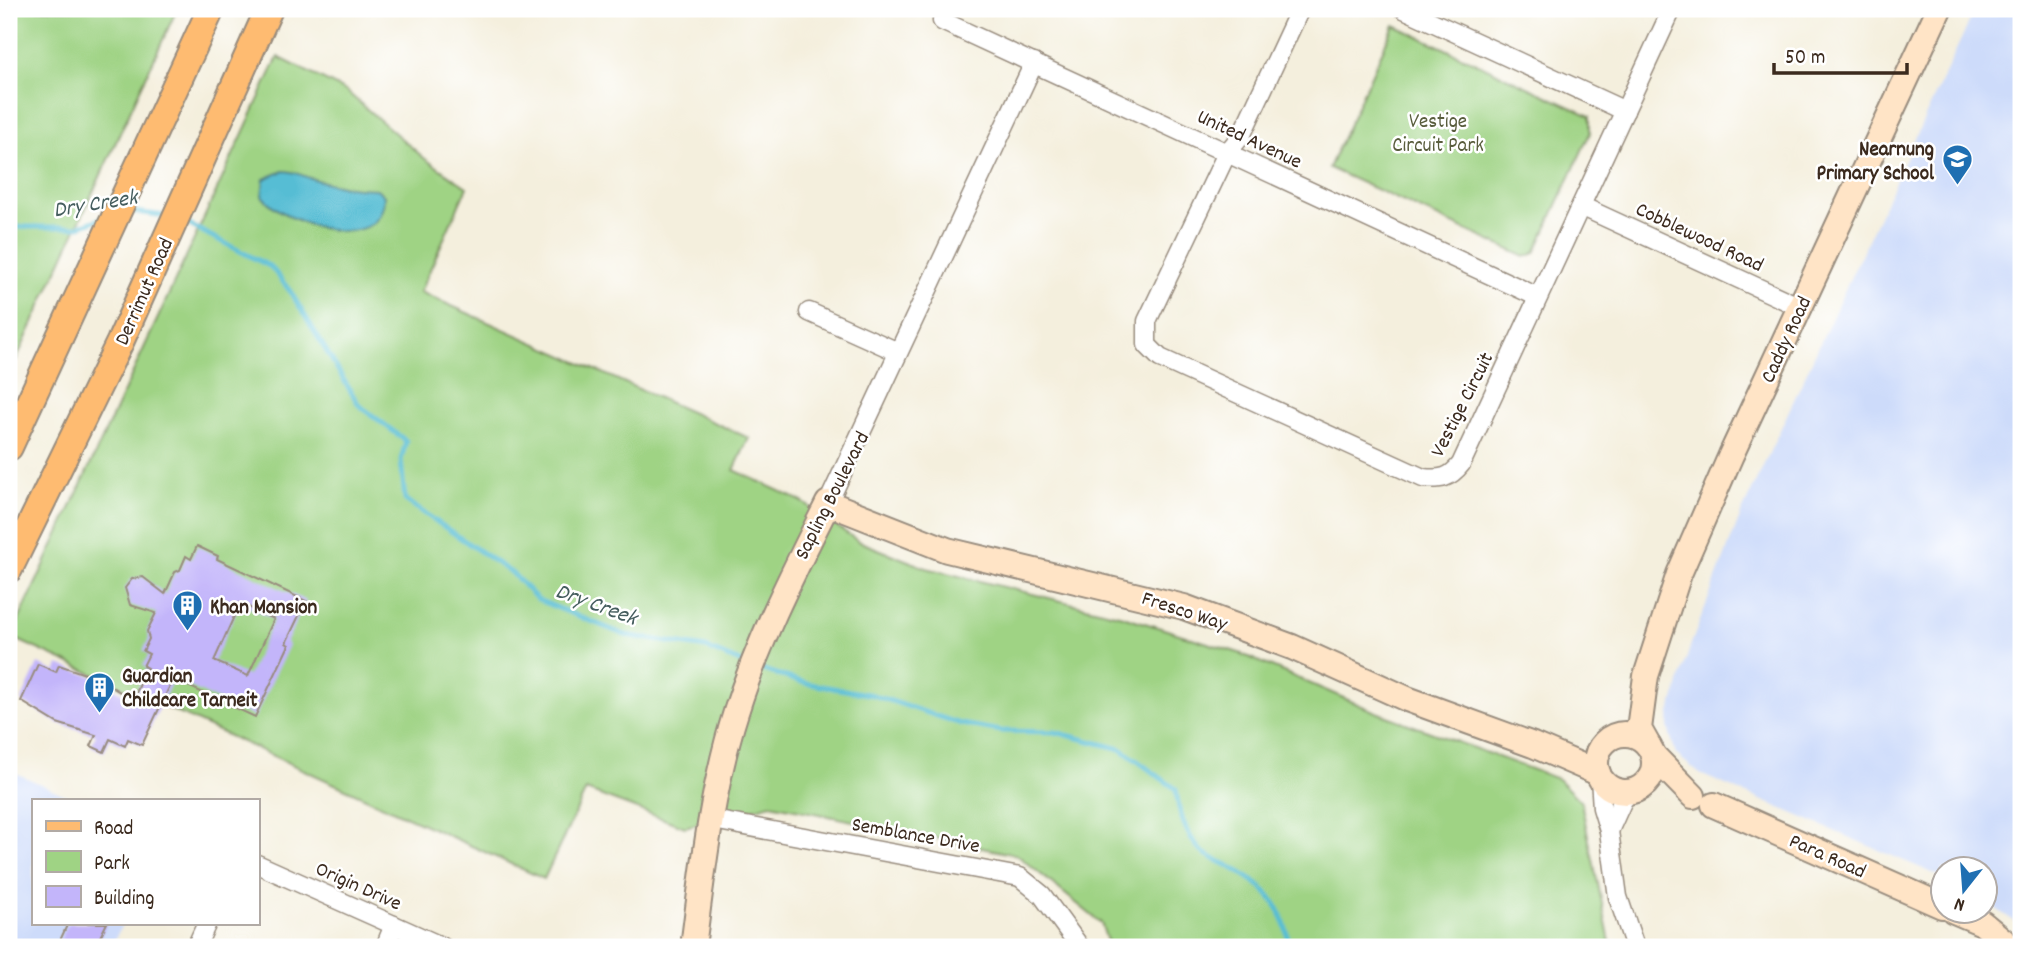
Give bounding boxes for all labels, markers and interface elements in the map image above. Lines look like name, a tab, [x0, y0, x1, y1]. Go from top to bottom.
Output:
scale bar	[1774, 32, 1908, 76]
text: 50 m	[1785, 44, 1825, 74]
street label: United Avenue	[1191, 103, 1306, 178]
park label: Vestige Circuit Park	[1392, 108, 1484, 162]
place label: Nearnung Primary School	[1816, 136, 1935, 190]
school or university icon: Nearnung Primary School	[1940, 143, 1974, 187]
water label: Dry Creek	[51, 182, 142, 228]
street label: Cobblewood Road	[1630, 196, 1768, 282]
street label: Derrimut Road	[109, 234, 183, 351]
street label: Caddy Road	[1755, 292, 1821, 389]
street label: Vestige Circuit	[1424, 347, 1503, 463]
street label: Sapling Boulevard	[788, 427, 879, 566]
water label: Dry Creek	[550, 576, 644, 637]
street label: Fresco Way	[1137, 585, 1231, 641]
building icon: Khan Mansion	[170, 589, 204, 633]
place label: Khan Mansion	[210, 594, 318, 624]
place label: Guardian Childcare Tarneit	[122, 663, 258, 717]
building icon: Guardian Childcare Tarneit	[82, 670, 116, 714]
legend	[32, 799, 259, 925]
street label: Semblance Drive	[849, 811, 982, 863]
text: Road	[94, 815, 133, 845]
street label: Para Road	[1784, 828, 1870, 888]
text: Park	[94, 850, 130, 880]
street label: Origin Drive	[310, 855, 406, 920]
north arrow	[1928, 855, 1998, 925]
text: Building	[94, 885, 154, 915]
text: N	[1952, 889, 1968, 917]

